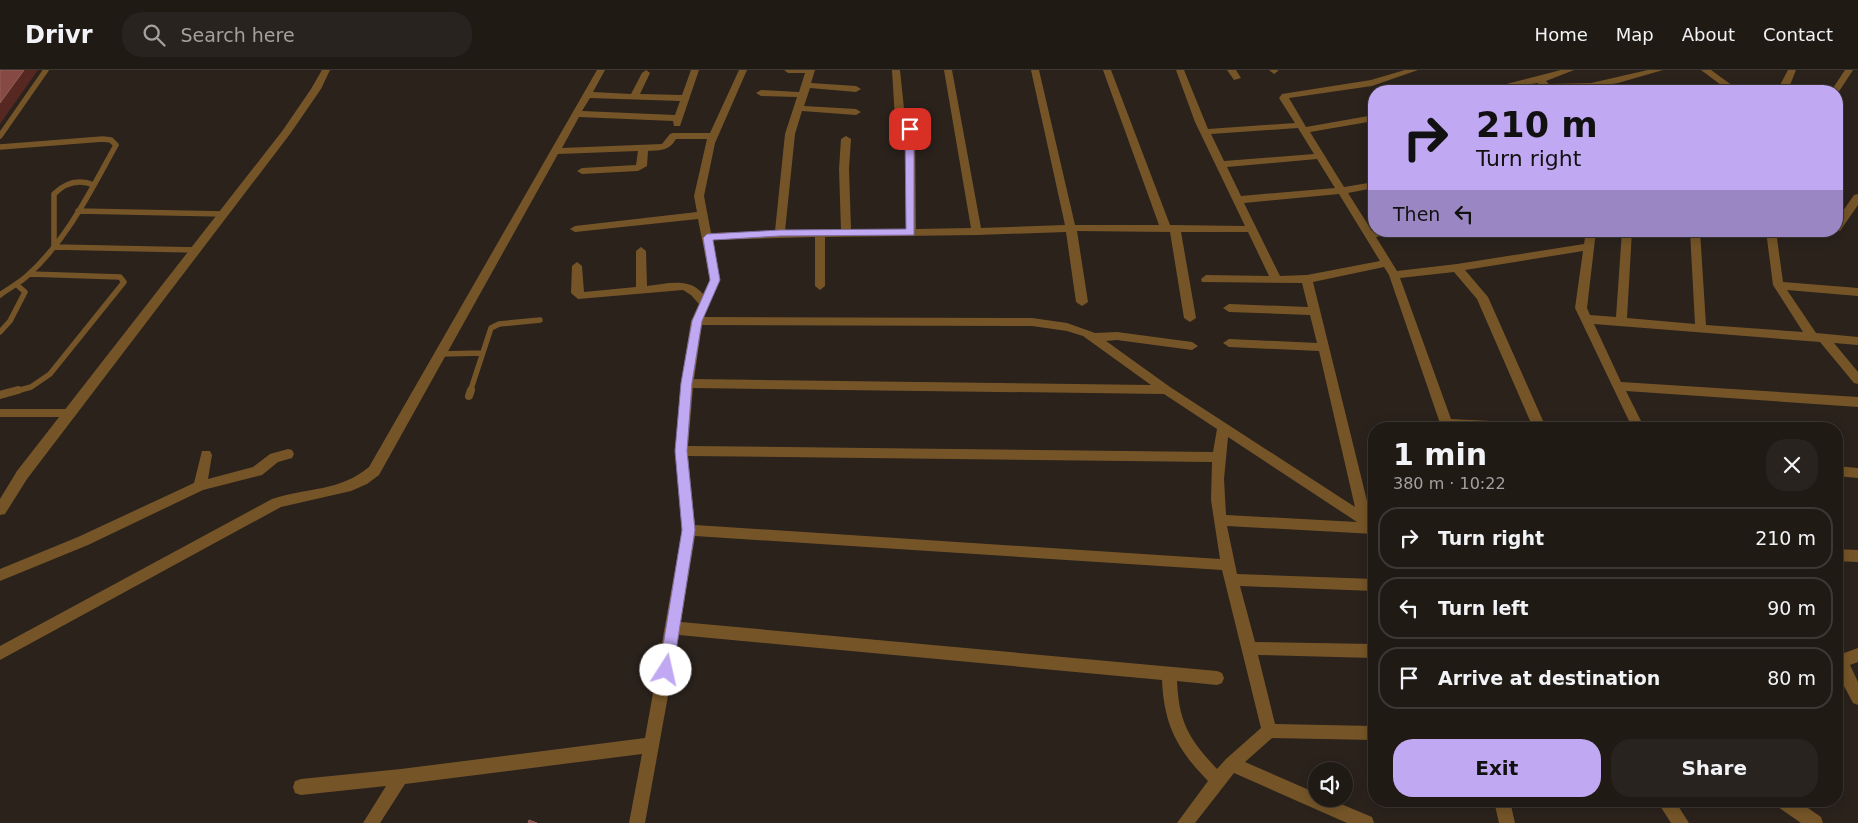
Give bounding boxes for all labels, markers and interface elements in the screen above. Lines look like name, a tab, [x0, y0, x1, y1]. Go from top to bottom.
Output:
search box	[122, 12, 472, 57]
text: Drivr	[25, 21, 92, 49]
icon: search	[140, 21, 168, 49]
text: Search here	[180, 24, 295, 46]
text: Home	[1535, 24, 1588, 45]
text: Map	[1616, 24, 1654, 45]
text: About	[1682, 24, 1735, 45]
text: Contact	[1763, 24, 1833, 45]
icon: right	[1393, 105, 1458, 170]
text: 210 m	[1476, 105, 1598, 145]
pin	[889, 108, 931, 150]
icon: arrive	[896, 115, 924, 143]
text: Turn right	[1476, 146, 1581, 171]
icon: left	[1450, 200, 1478, 228]
text: Then	[1393, 203, 1440, 225]
text: 1 min	[1393, 437, 1487, 472]
button: close	[1766, 439, 1818, 491]
text: 380 m · 10:22	[1393, 474, 1506, 493]
icon: right	[1395, 524, 1423, 552]
text: Turn right	[1438, 527, 1544, 549]
text: 210 m	[1755, 527, 1816, 549]
icon: left	[1395, 594, 1423, 622]
text: Turn left	[1438, 597, 1529, 619]
text: 90 m	[1767, 597, 1816, 619]
position arrow	[639, 643, 691, 695]
icon: arrive	[1395, 664, 1423, 692]
text: Arrive at destination	[1438, 667, 1660, 689]
text: 80 m	[1767, 667, 1816, 689]
button: Exit	[1393, 739, 1601, 797]
button: Share	[1611, 739, 1818, 797]
map controls	[1308, 762, 1353, 807]
button: sound	[1308, 762, 1353, 807]

